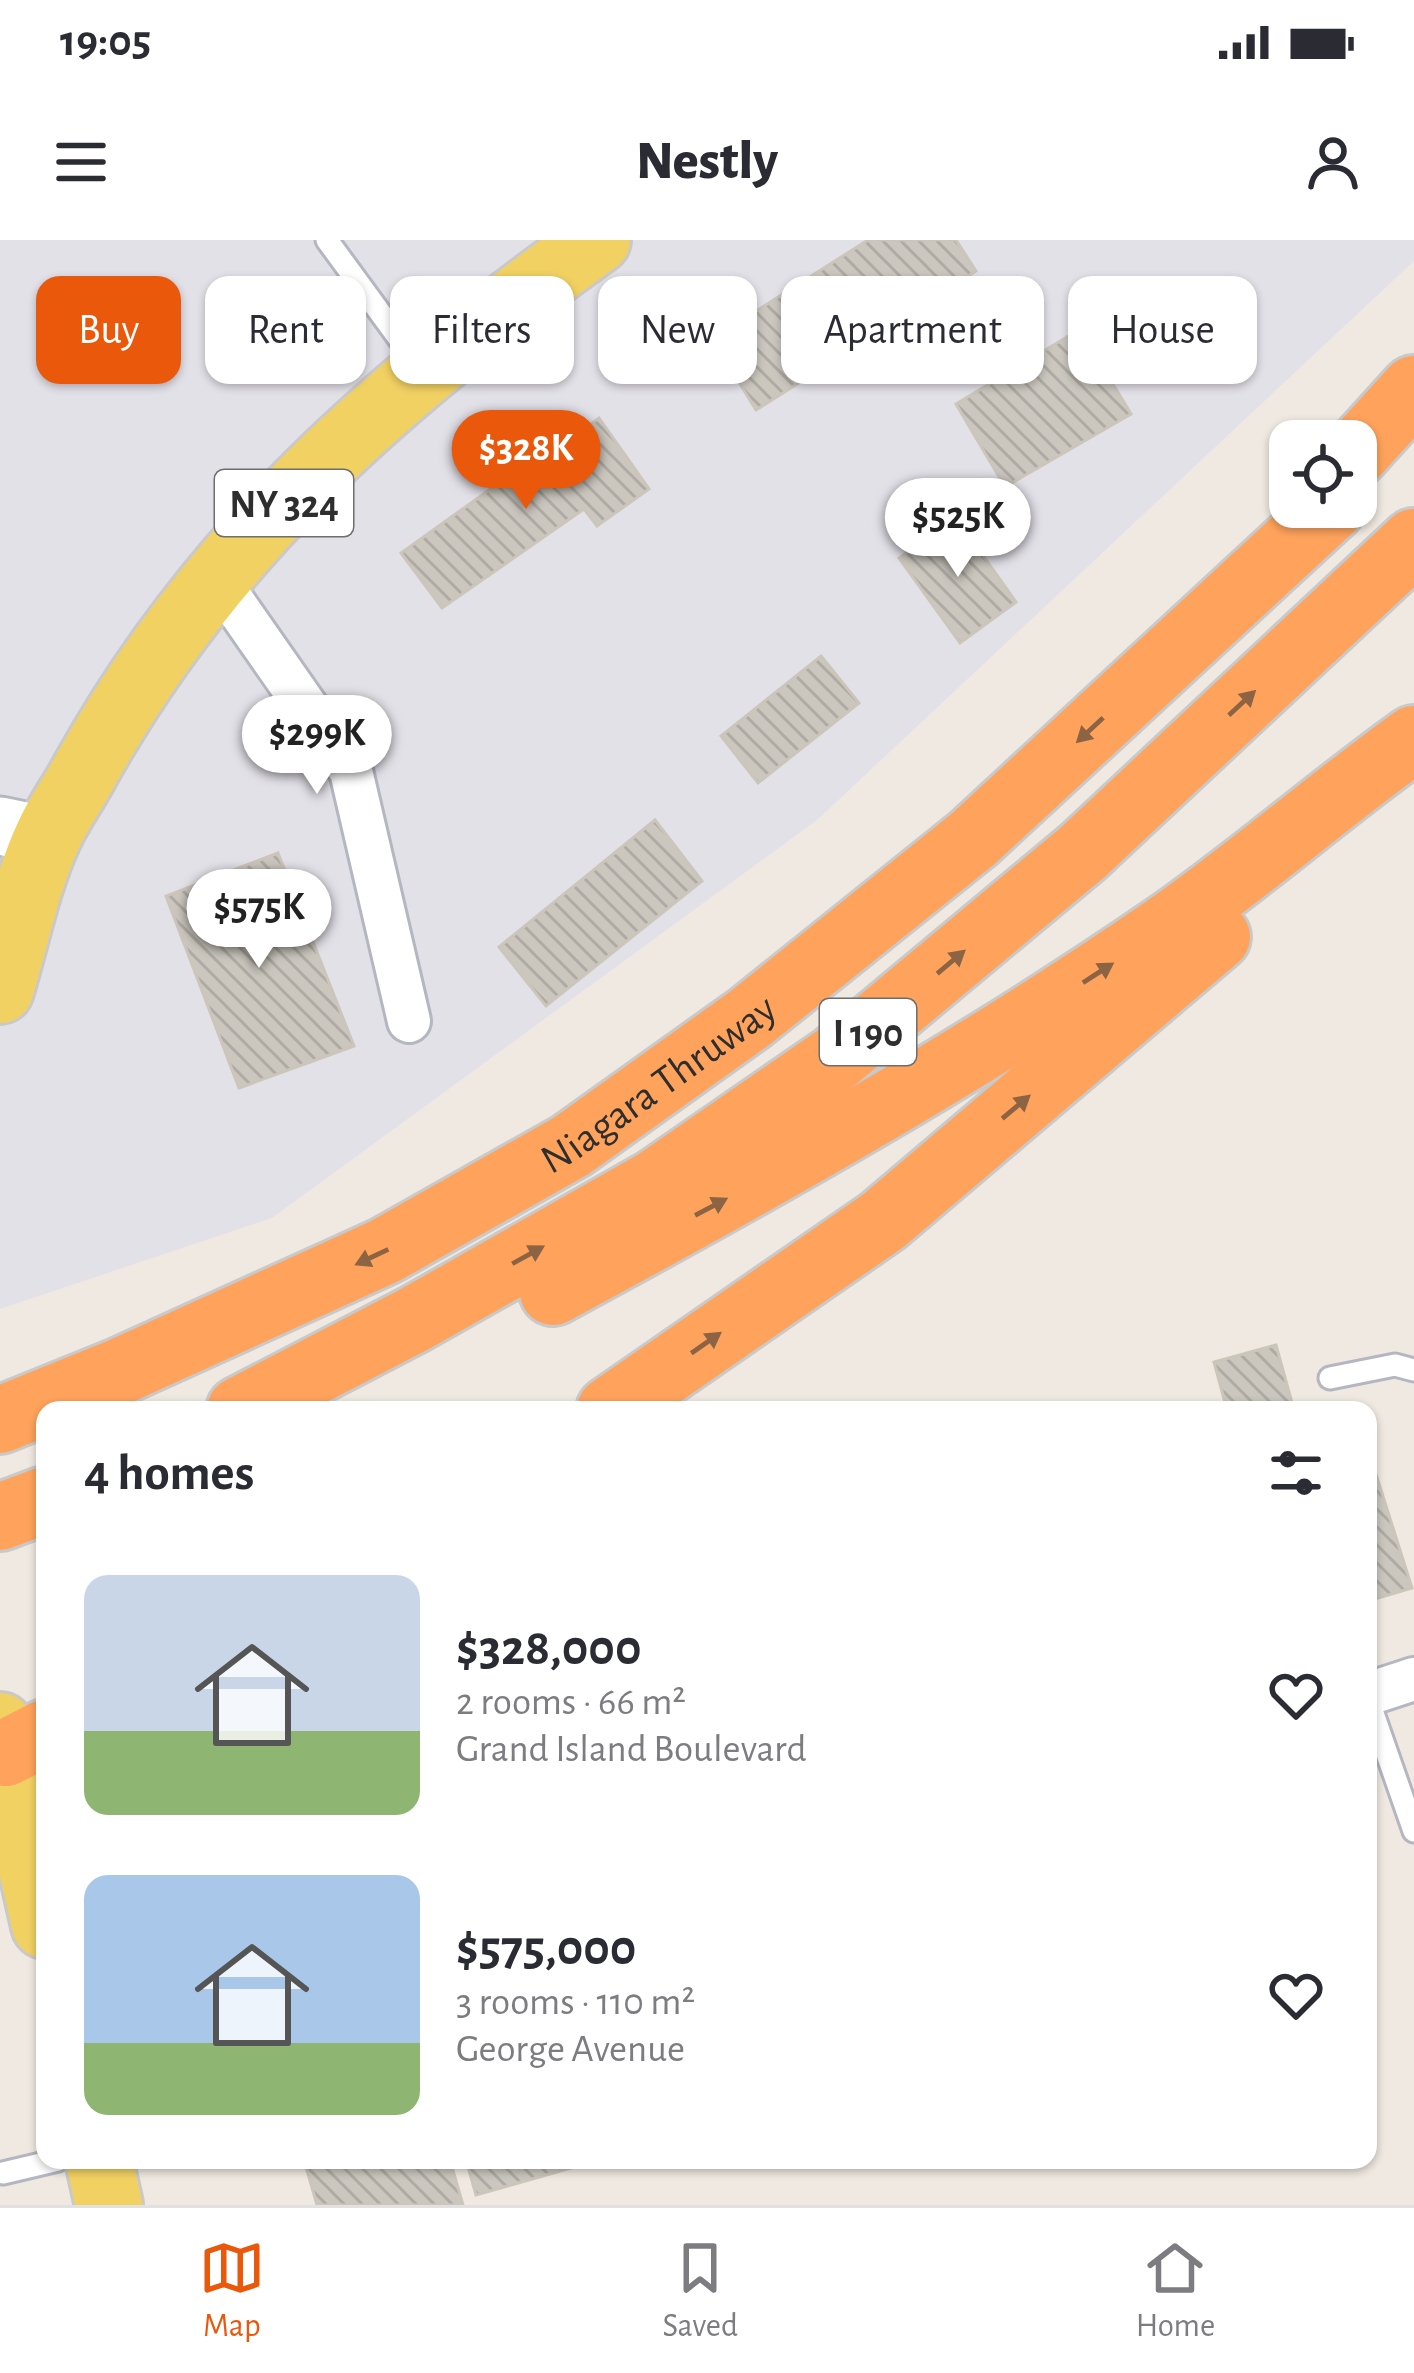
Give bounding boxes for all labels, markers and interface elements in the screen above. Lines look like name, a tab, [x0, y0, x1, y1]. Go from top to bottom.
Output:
text: 19:05	[60, 19, 151, 64]
icon: menu	[48, 129, 114, 195]
icon: person	[1300, 129, 1366, 195]
text: Nestly	[636, 135, 778, 189]
chip: Buy	[36, 276, 181, 384]
chip: Rent	[205, 276, 366, 384]
chip: Filters	[390, 276, 574, 384]
chip: New	[598, 276, 757, 384]
chip: Apartment	[781, 276, 1044, 384]
chip: House	[1068, 276, 1257, 384]
pin: $328K	[442, 410, 610, 512]
map controls	[1269, 420, 1377, 528]
button: locate	[1269, 420, 1377, 528]
text: $328K	[479, 429, 573, 468]
road number: NY 324	[215, 470, 353, 536]
pin: $525K	[874, 478, 1042, 580]
text: $525K	[912, 497, 1004, 536]
one-way arrow	[1228, 690, 1257, 717]
pin: $299K	[233, 695, 401, 797]
text: $299K	[269, 714, 365, 753]
one-way arrow	[1076, 715, 1105, 743]
pin: $575K	[175, 869, 343, 971]
text: $575K	[214, 888, 304, 927]
one-way arrow	[936, 950, 966, 976]
one-way arrow	[1081, 962, 1114, 984]
street label: Niagara Thruway	[534, 987, 784, 1182]
road number: I 190	[820, 999, 916, 1065]
one-way arrow	[1001, 1095, 1031, 1121]
one-way arrow	[693, 1197, 728, 1218]
one-way arrow	[511, 1246, 545, 1267]
one-way arrow	[354, 1247, 389, 1267]
one-way arrow	[690, 1332, 722, 1355]
icon: filters	[1263, 1440, 1329, 1506]
text: 4 homes	[84, 1448, 254, 1499]
icon: home	[180, 1623, 324, 1767]
text: $328,000	[456, 1623, 642, 1674]
icon: heart	[1263, 1662, 1329, 1728]
text: 2 rooms · 66 m²	[456, 1683, 686, 1722]
text: Grand Island Boulevard	[456, 1730, 807, 1769]
icon: home	[180, 1923, 324, 2067]
text: $575,000	[456, 1923, 636, 1974]
icon: heart	[1263, 1962, 1329, 2028]
text: 3 rooms · 110 m²	[456, 1983, 695, 2022]
text: George Avenue	[456, 2030, 685, 2069]
tab: Map	[199, 2235, 265, 2347]
tab: Saved	[663, 2235, 738, 2347]
tab: Home	[1136, 2235, 1215, 2347]

